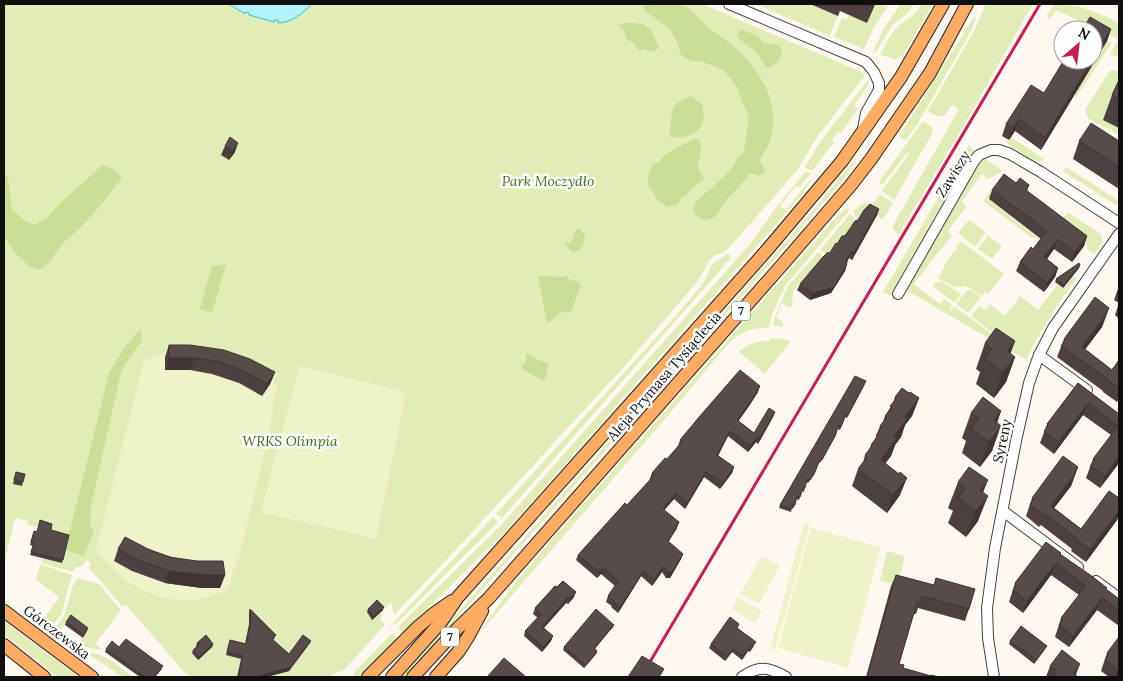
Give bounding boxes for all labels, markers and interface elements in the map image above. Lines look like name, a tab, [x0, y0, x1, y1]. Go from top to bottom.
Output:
north arrow	[1053, 20, 1103, 70]
text: N	[1075, 23, 1093, 44]
street label: Zawiszy	[932, 147, 975, 201]
park label: Park Moczydło	[502, 172, 594, 190]
road number: 7	[732, 302, 750, 321]
street label: Aleja Prymasa Tysiąclecia	[602, 308, 725, 445]
street label: Syreny	[989, 417, 1016, 465]
park label: WRKS Olimpia	[242, 432, 338, 450]
street label: Górczewska	[20, 601, 94, 663]
road number: 7	[441, 628, 459, 646]

